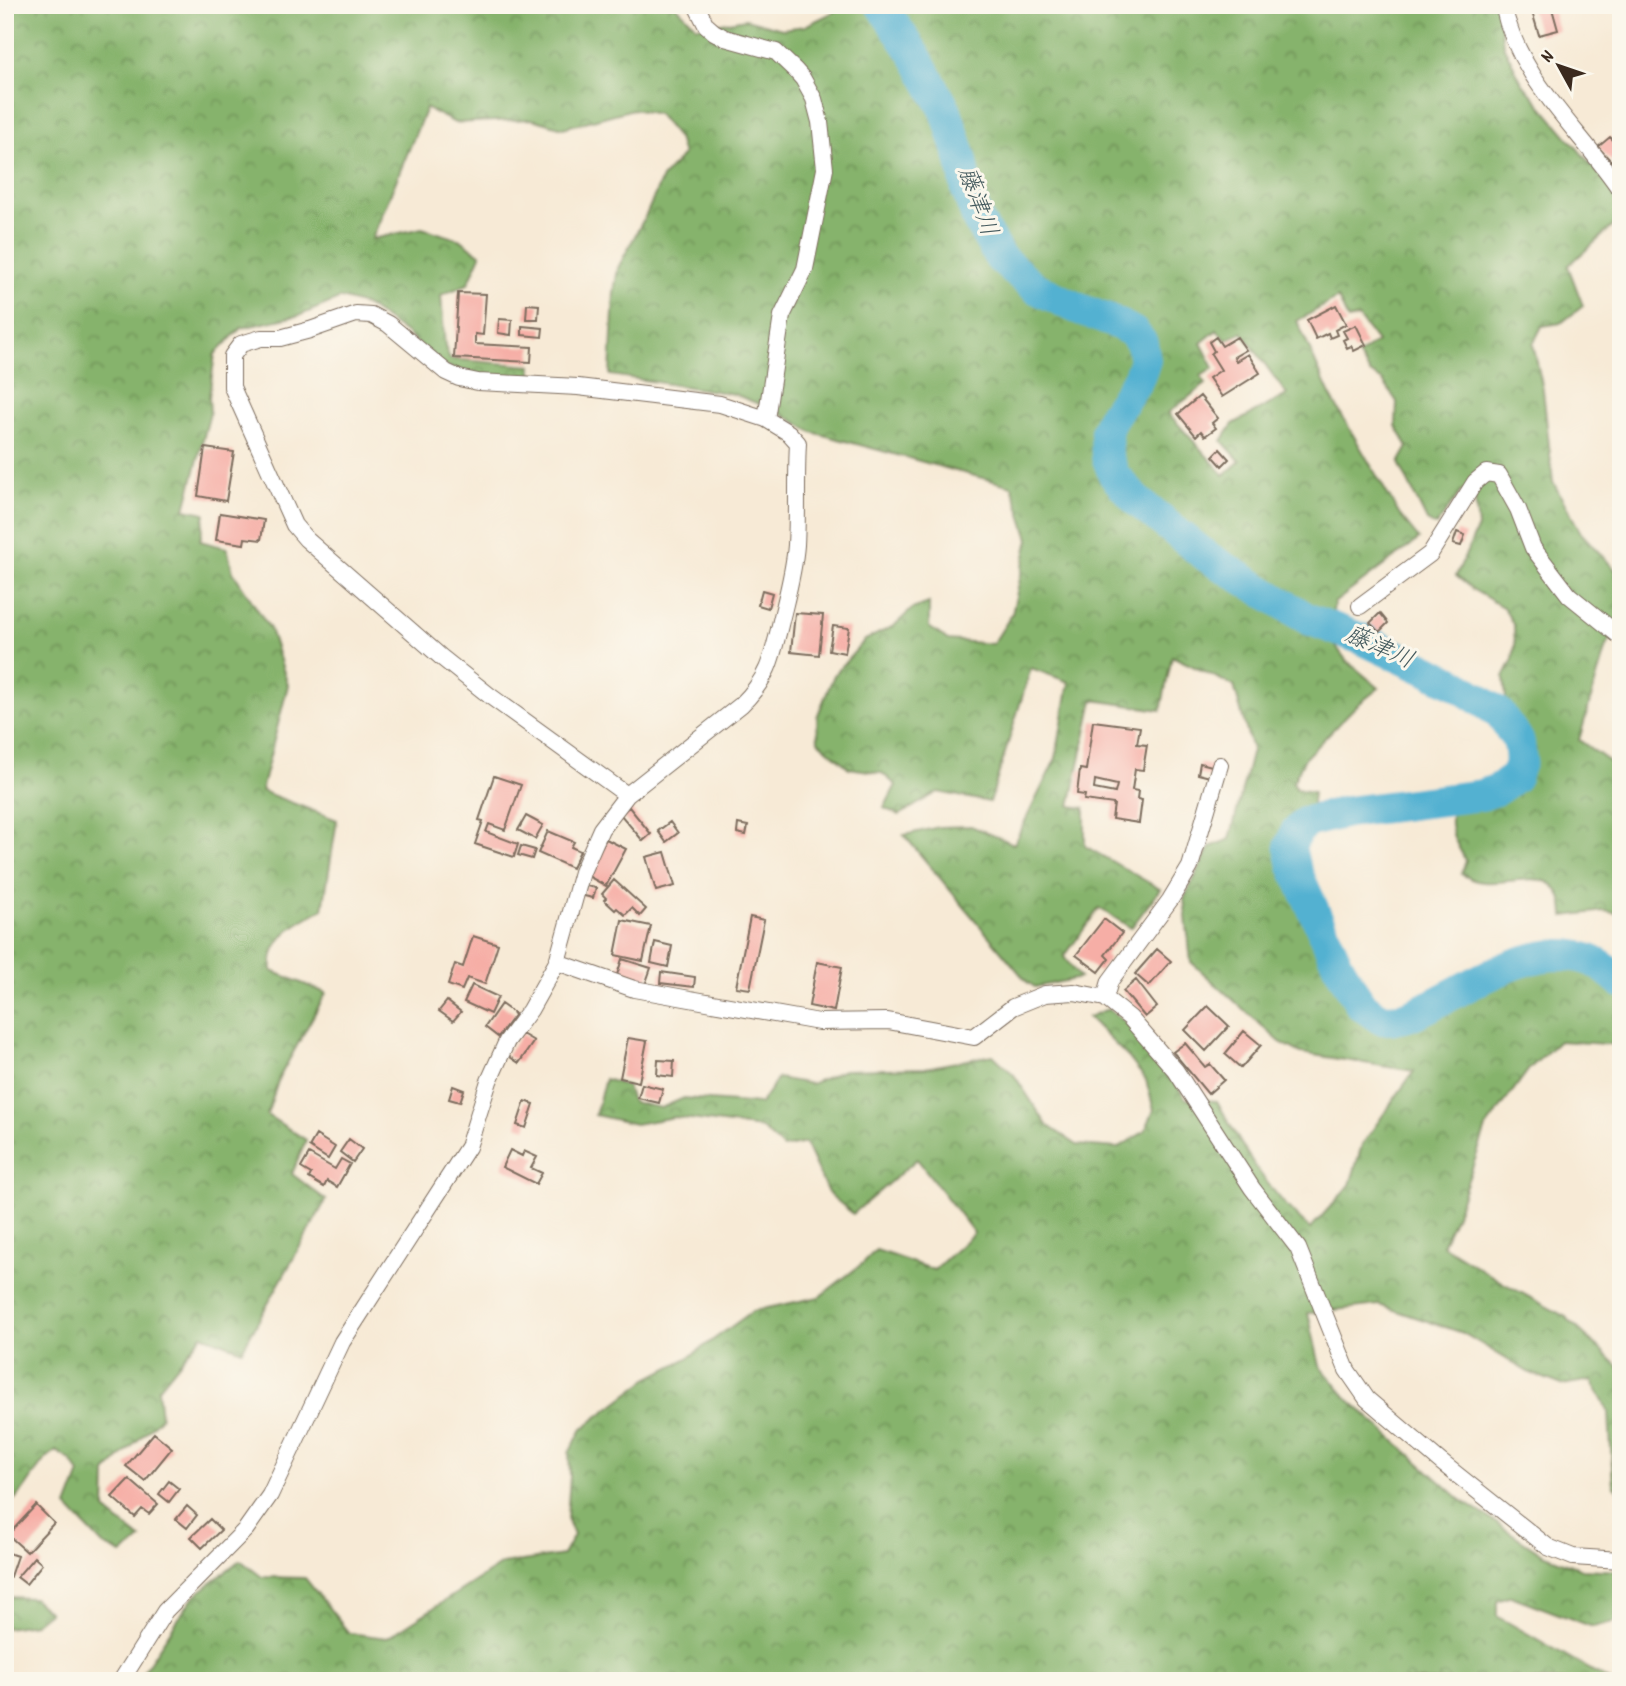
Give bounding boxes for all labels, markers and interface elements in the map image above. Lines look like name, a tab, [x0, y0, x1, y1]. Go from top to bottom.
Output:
north arrow	[1524, 32, 1594, 102]
text: N	[1535, 45, 1562, 70]
water label: 藤津川	[948, 162, 1004, 242]
water label: 藤津川	[1339, 619, 1419, 679]

